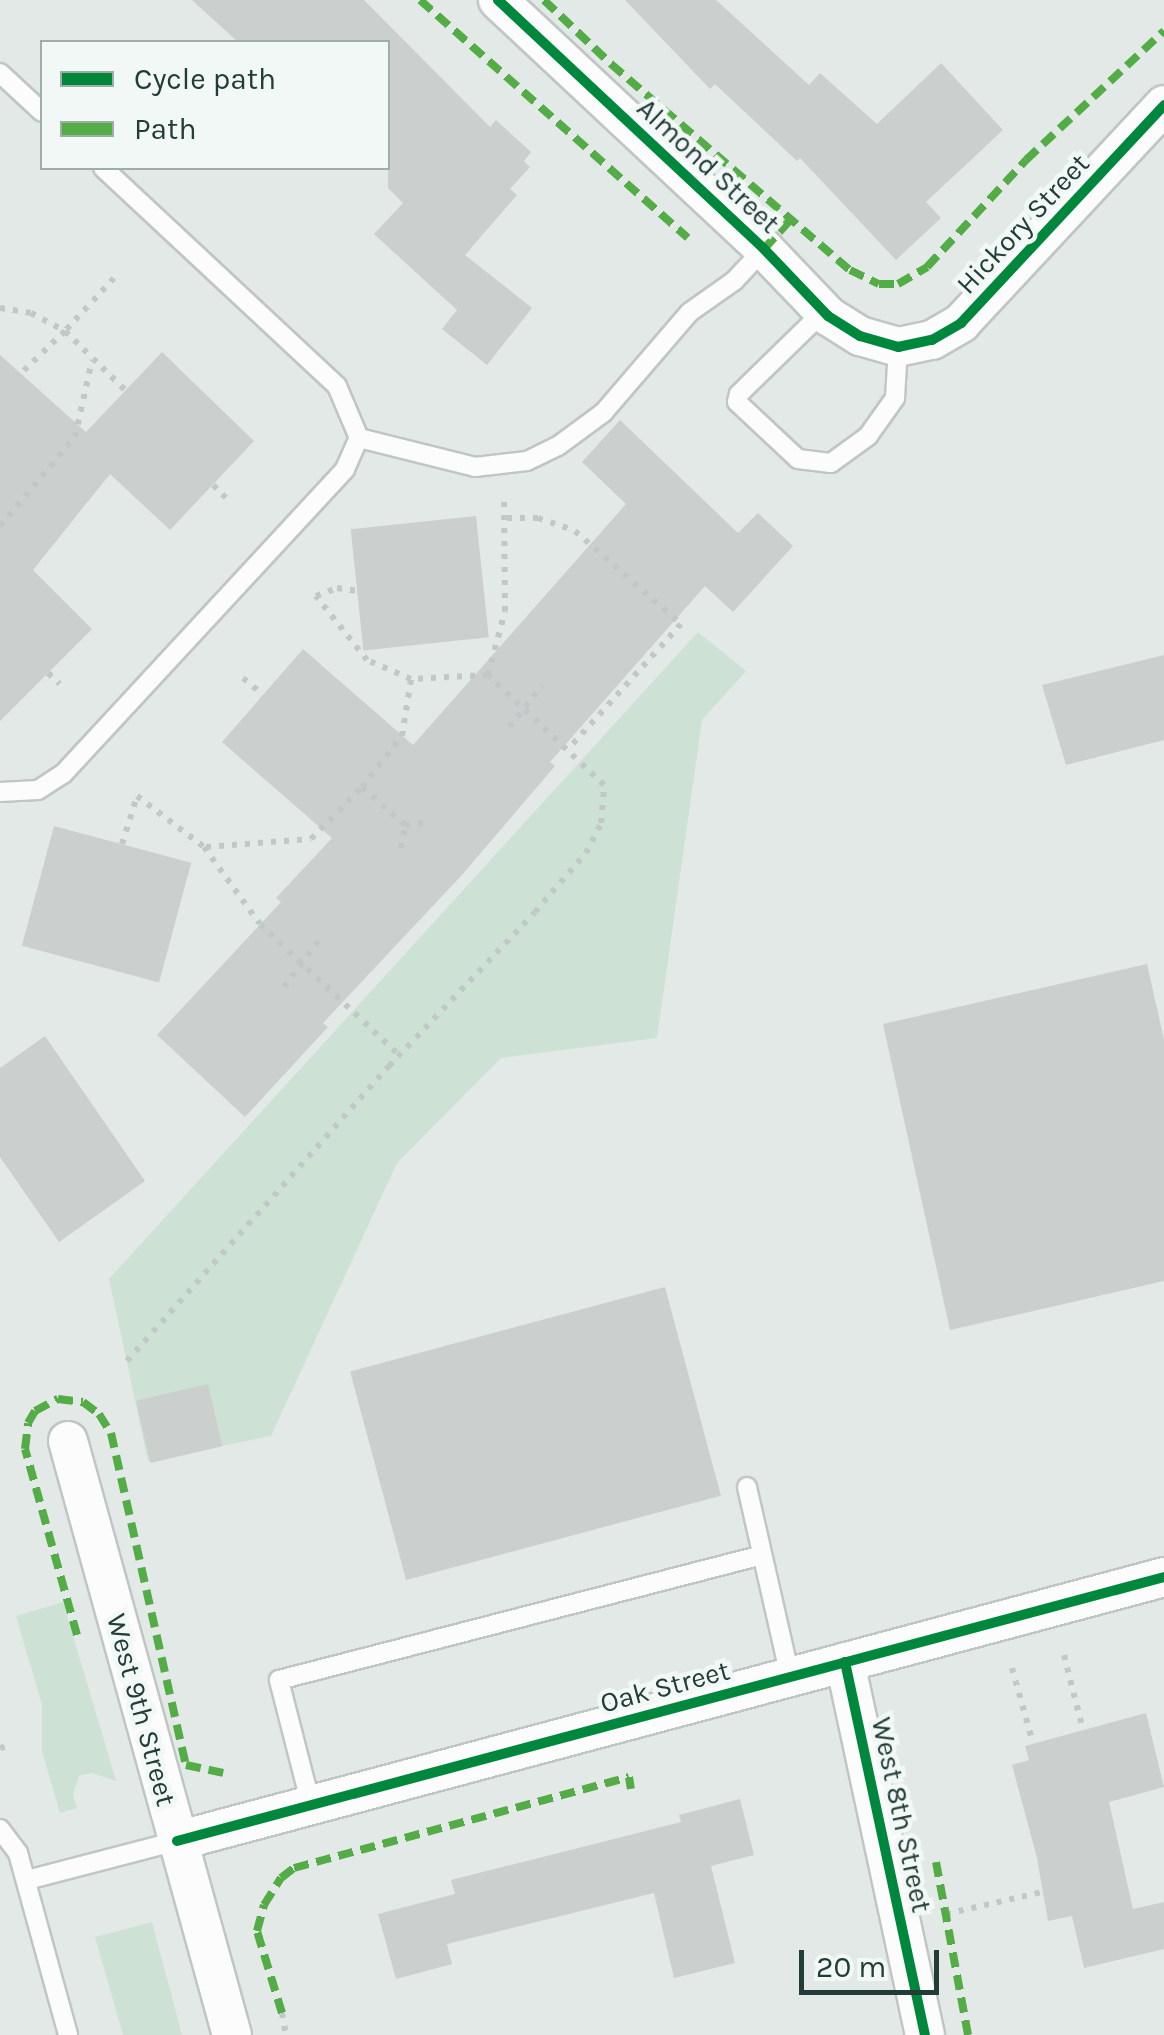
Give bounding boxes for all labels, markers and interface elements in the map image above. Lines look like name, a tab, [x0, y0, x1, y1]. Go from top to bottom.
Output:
legend	[40, 40, 390, 170]
text: Cycle path	[134, 61, 276, 97]
street label: Almond Street	[630, 92, 786, 240]
text: Path	[134, 111, 197, 147]
street label: Hickory Street	[950, 147, 1096, 301]
street label: West 9th Street	[99, 1610, 183, 1810]
street label: Oak Street	[597, 1654, 733, 1720]
street label: West 8th Street	[864, 1714, 938, 1916]
scale bar	[804, 1930, 944, 1992]
text: 20 m	[816, 1949, 886, 1985]

